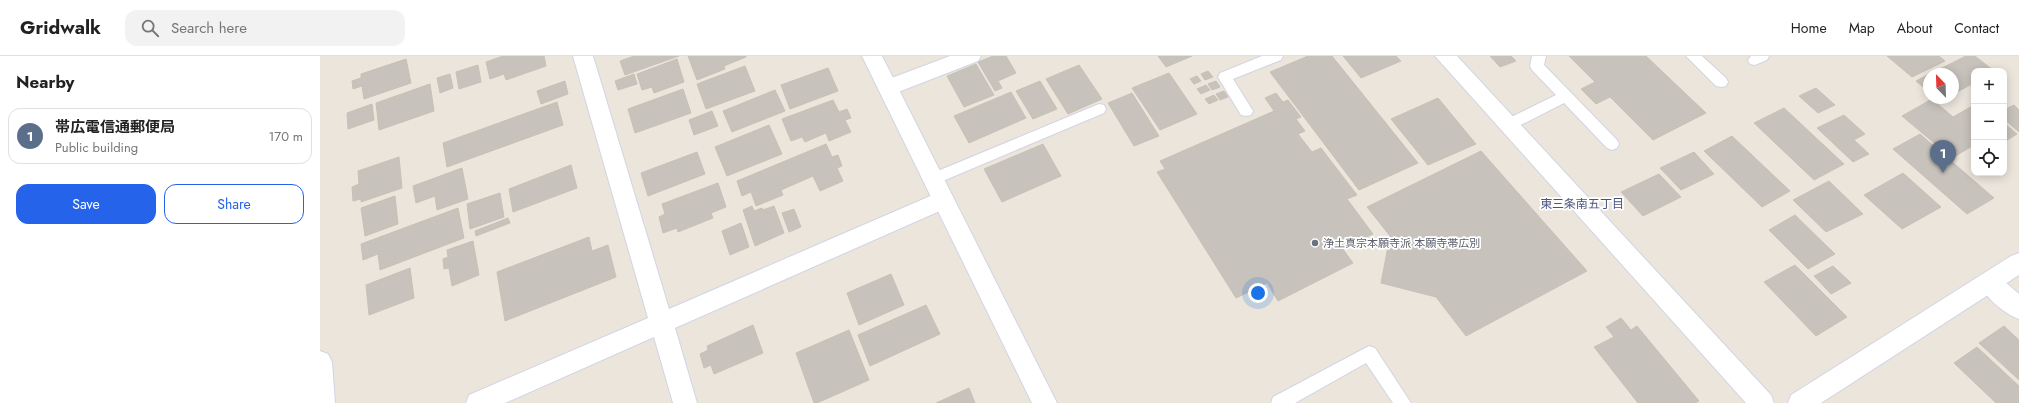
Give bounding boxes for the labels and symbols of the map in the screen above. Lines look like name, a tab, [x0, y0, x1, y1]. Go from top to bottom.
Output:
north arrow	[1923, 68, 1959, 104]
pin: 1	[1930, 140, 1956, 173]
district label: 東三条南五丁目	[1540, 195, 1624, 213]
place label: 浄土真宗本願寺派 本願寺帯広別	[1323, 235, 1480, 251]
marker: 浄土真宗本願寺派 本願寺帯広別	[1310, 238, 1320, 248]
your location	[1248, 283, 1268, 303]

